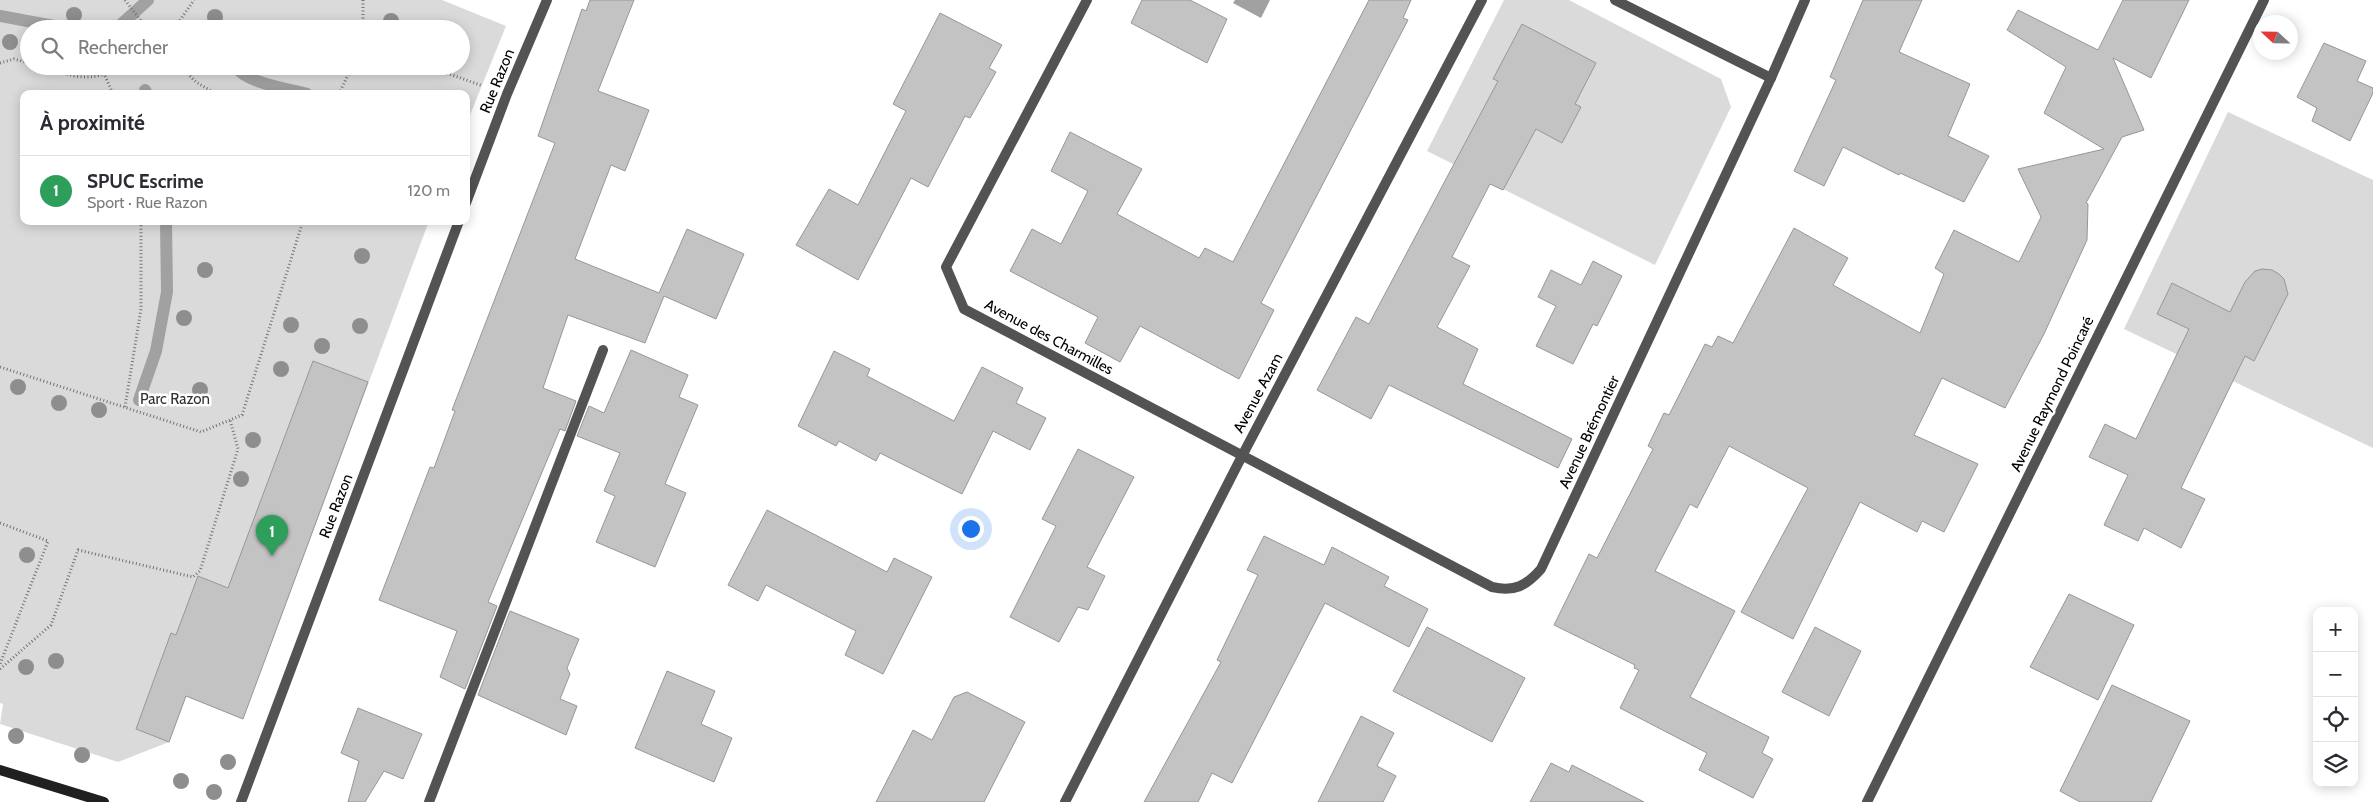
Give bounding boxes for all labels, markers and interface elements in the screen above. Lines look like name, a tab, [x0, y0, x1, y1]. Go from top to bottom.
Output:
north arrow	[2253, 15, 2298, 60]
search box	[20, 20, 470, 75]
icon: search	[38, 34, 66, 62]
text: Rechercher	[78, 36, 168, 59]
street label: Rue Razon	[476, 46, 518, 116]
text: À proximité	[40, 110, 145, 135]
text: SPUC Escrime	[87, 170, 203, 193]
text: 1	[53, 181, 59, 200]
text: 120 m	[408, 181, 450, 200]
text: Sport · Rue Razon	[87, 193, 207, 212]
street label: Avenue des Charmilles	[982, 295, 1116, 379]
street label: Avenue Raymond Poincaré	[2007, 313, 2098, 474]
street label: Avenue Azam	[1229, 350, 1287, 436]
street label: Avenue Brémontier	[1555, 373, 1623, 491]
park label: Parc Razon	[140, 390, 210, 408]
street label: Rue Razon	[316, 471, 356, 541]
pin: 1	[256, 515, 288, 556]
your location	[958, 516, 984, 542]
map controls	[2313, 607, 2358, 787]
button: +	[2313, 607, 2358, 652]
button: −	[2313, 652, 2358, 697]
button: locate	[2313, 697, 2358, 742]
button: layers	[2313, 742, 2358, 787]

